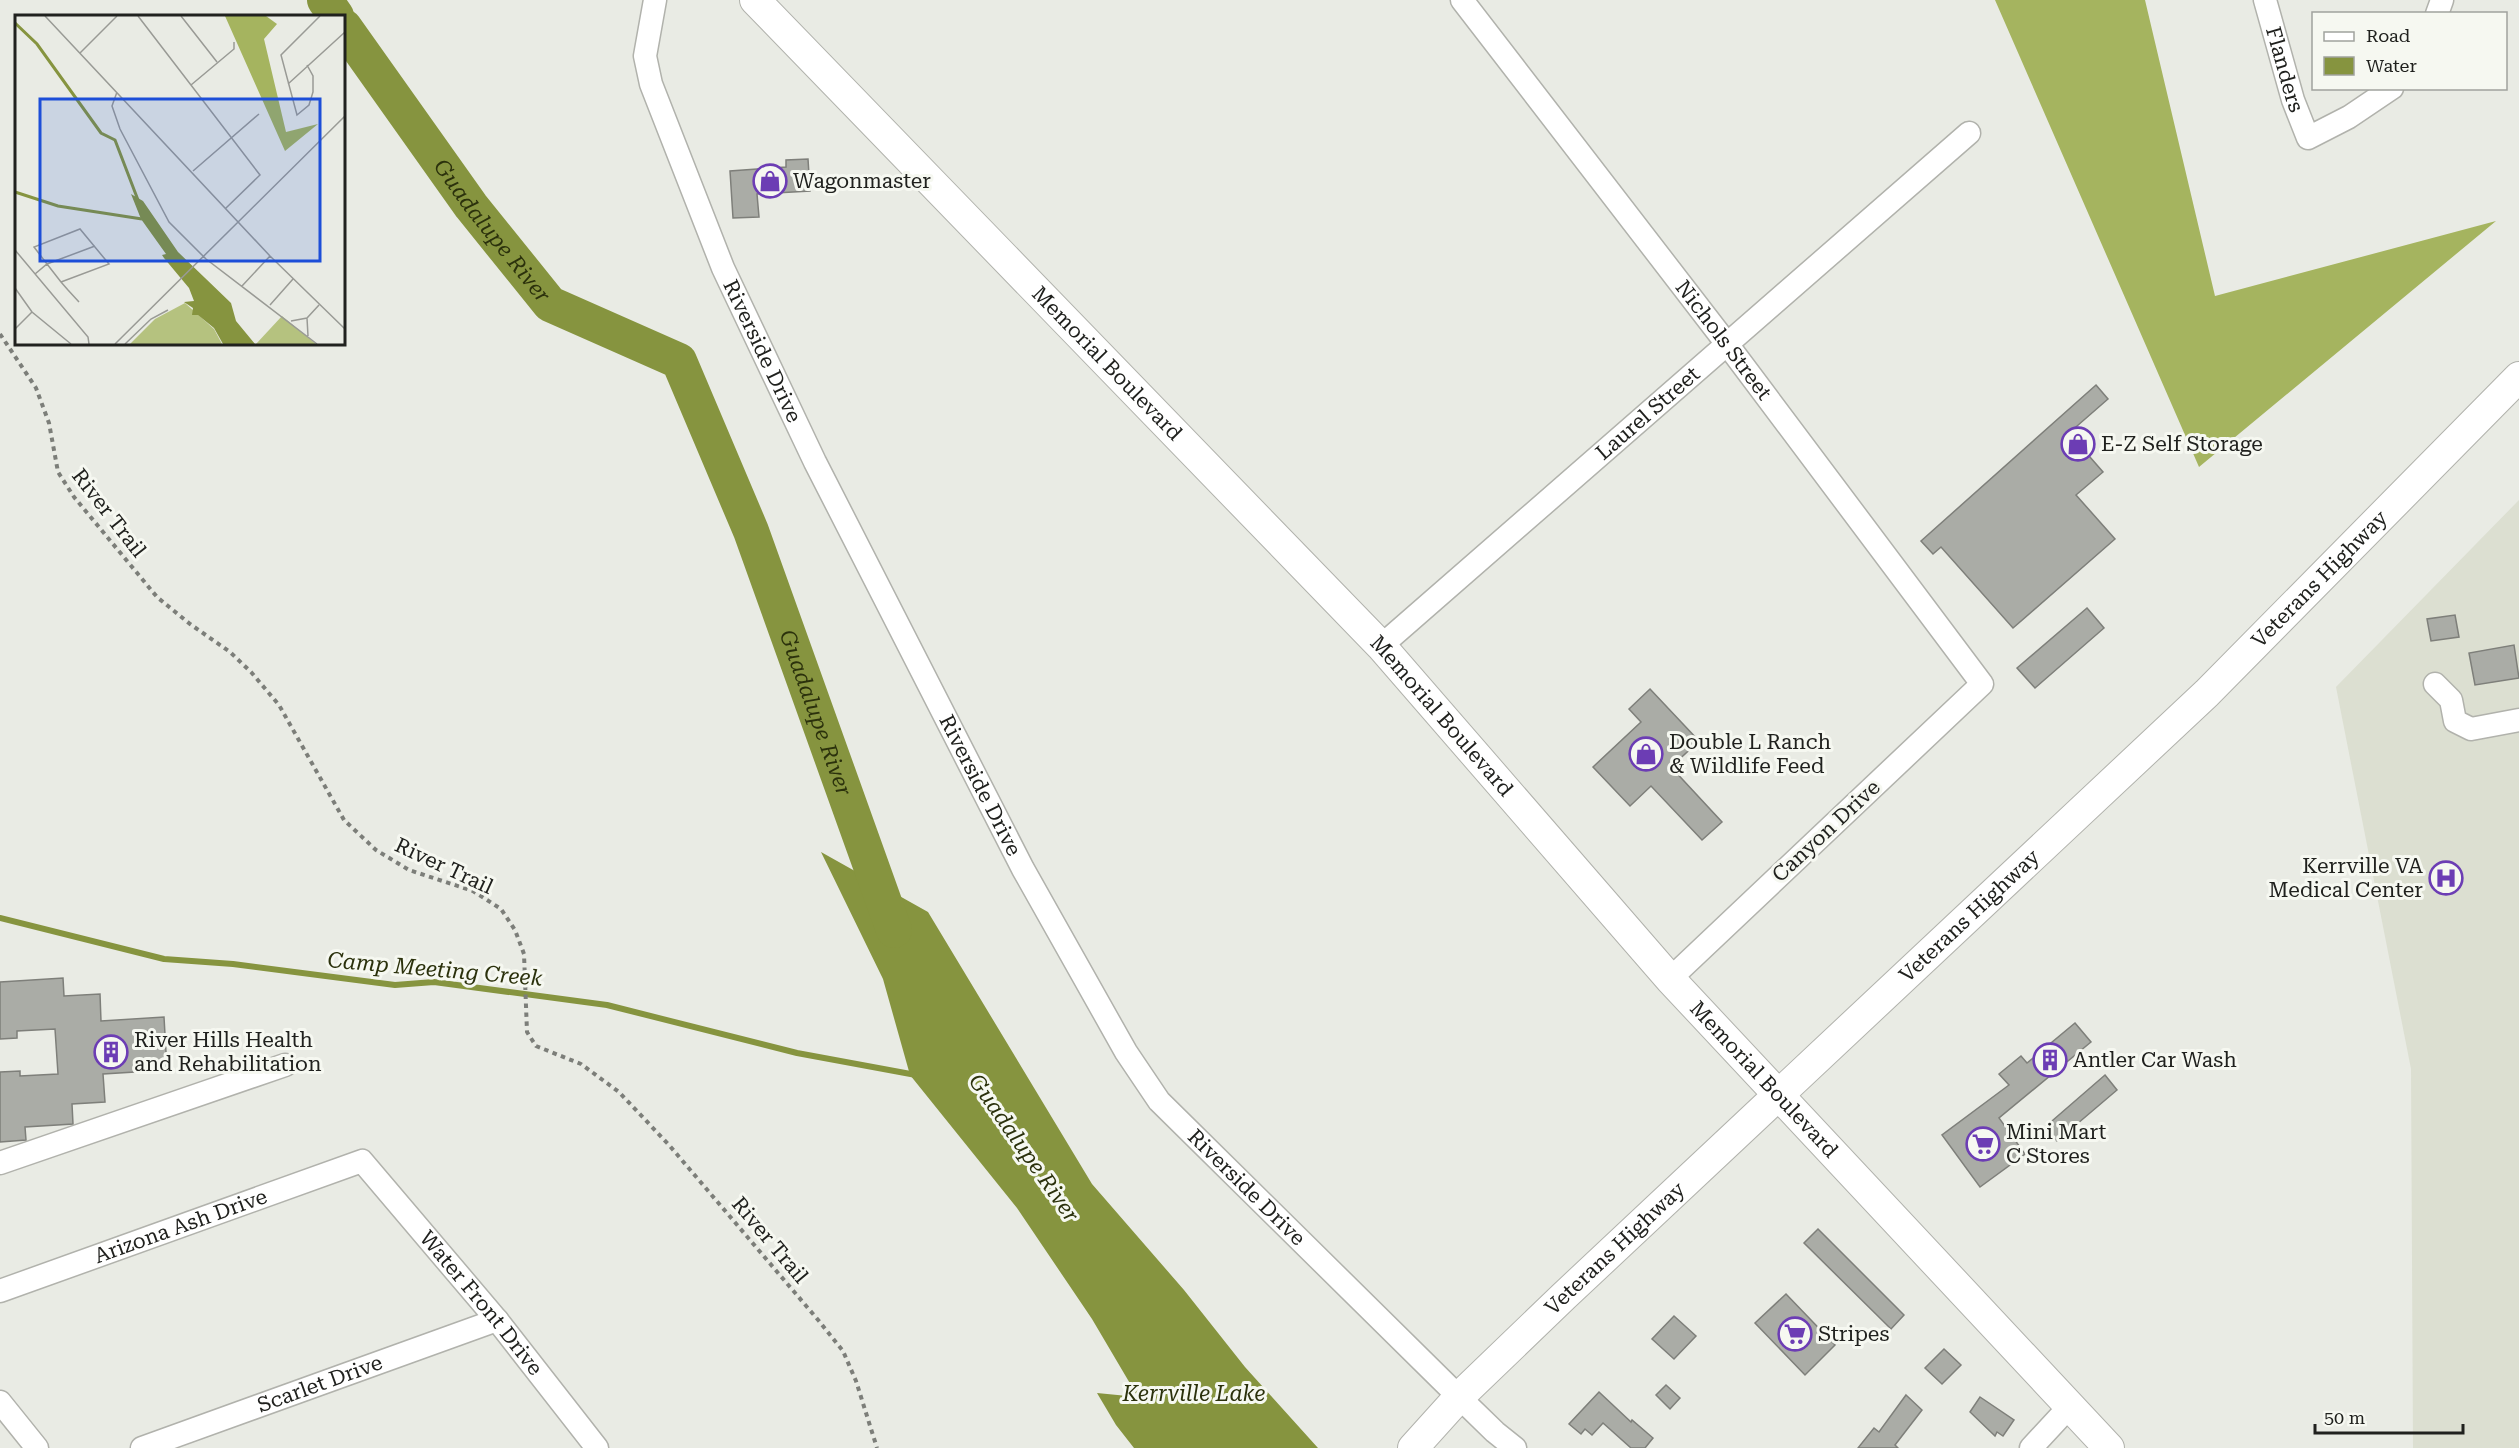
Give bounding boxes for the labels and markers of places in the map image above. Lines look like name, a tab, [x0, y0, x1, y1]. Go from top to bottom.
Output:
shop icon: Wagonmaster	[752, 163, 788, 199]
place label: Wagonmaster	[793, 169, 931, 193]
shop icon: E-Z Self Storage	[2060, 426, 2096, 462]
place label: E-Z Self Storage	[2101, 432, 2263, 456]
place label: Double L Ranch & Wildlife Feed	[1669, 730, 1832, 778]
shop icon: Double L Ranch & Wildlife Feed	[1628, 736, 1664, 772]
place label: Kerrville VA Medical Center	[2268, 854, 2423, 902]
hospital icon: Kerrville VA Medical Center	[2428, 860, 2464, 896]
place label: River Hills Health and Rehabilitation	[134, 1028, 322, 1076]
building icon: River Hills Health and Rehabilitation	[93, 1034, 129, 1070]
building icon: Antler Car Wash	[2032, 1042, 2068, 1078]
place label: Antler Car Wash	[2073, 1048, 2237, 1072]
place label: Mini Mart C Stores	[2006, 1120, 2106, 1168]
supermarket icon: Mini Mart C Stores	[1965, 1126, 2001, 1162]
supermarket icon: Stripes	[1777, 1316, 1813, 1352]
place label: Stripes	[1818, 1322, 1889, 1346]

